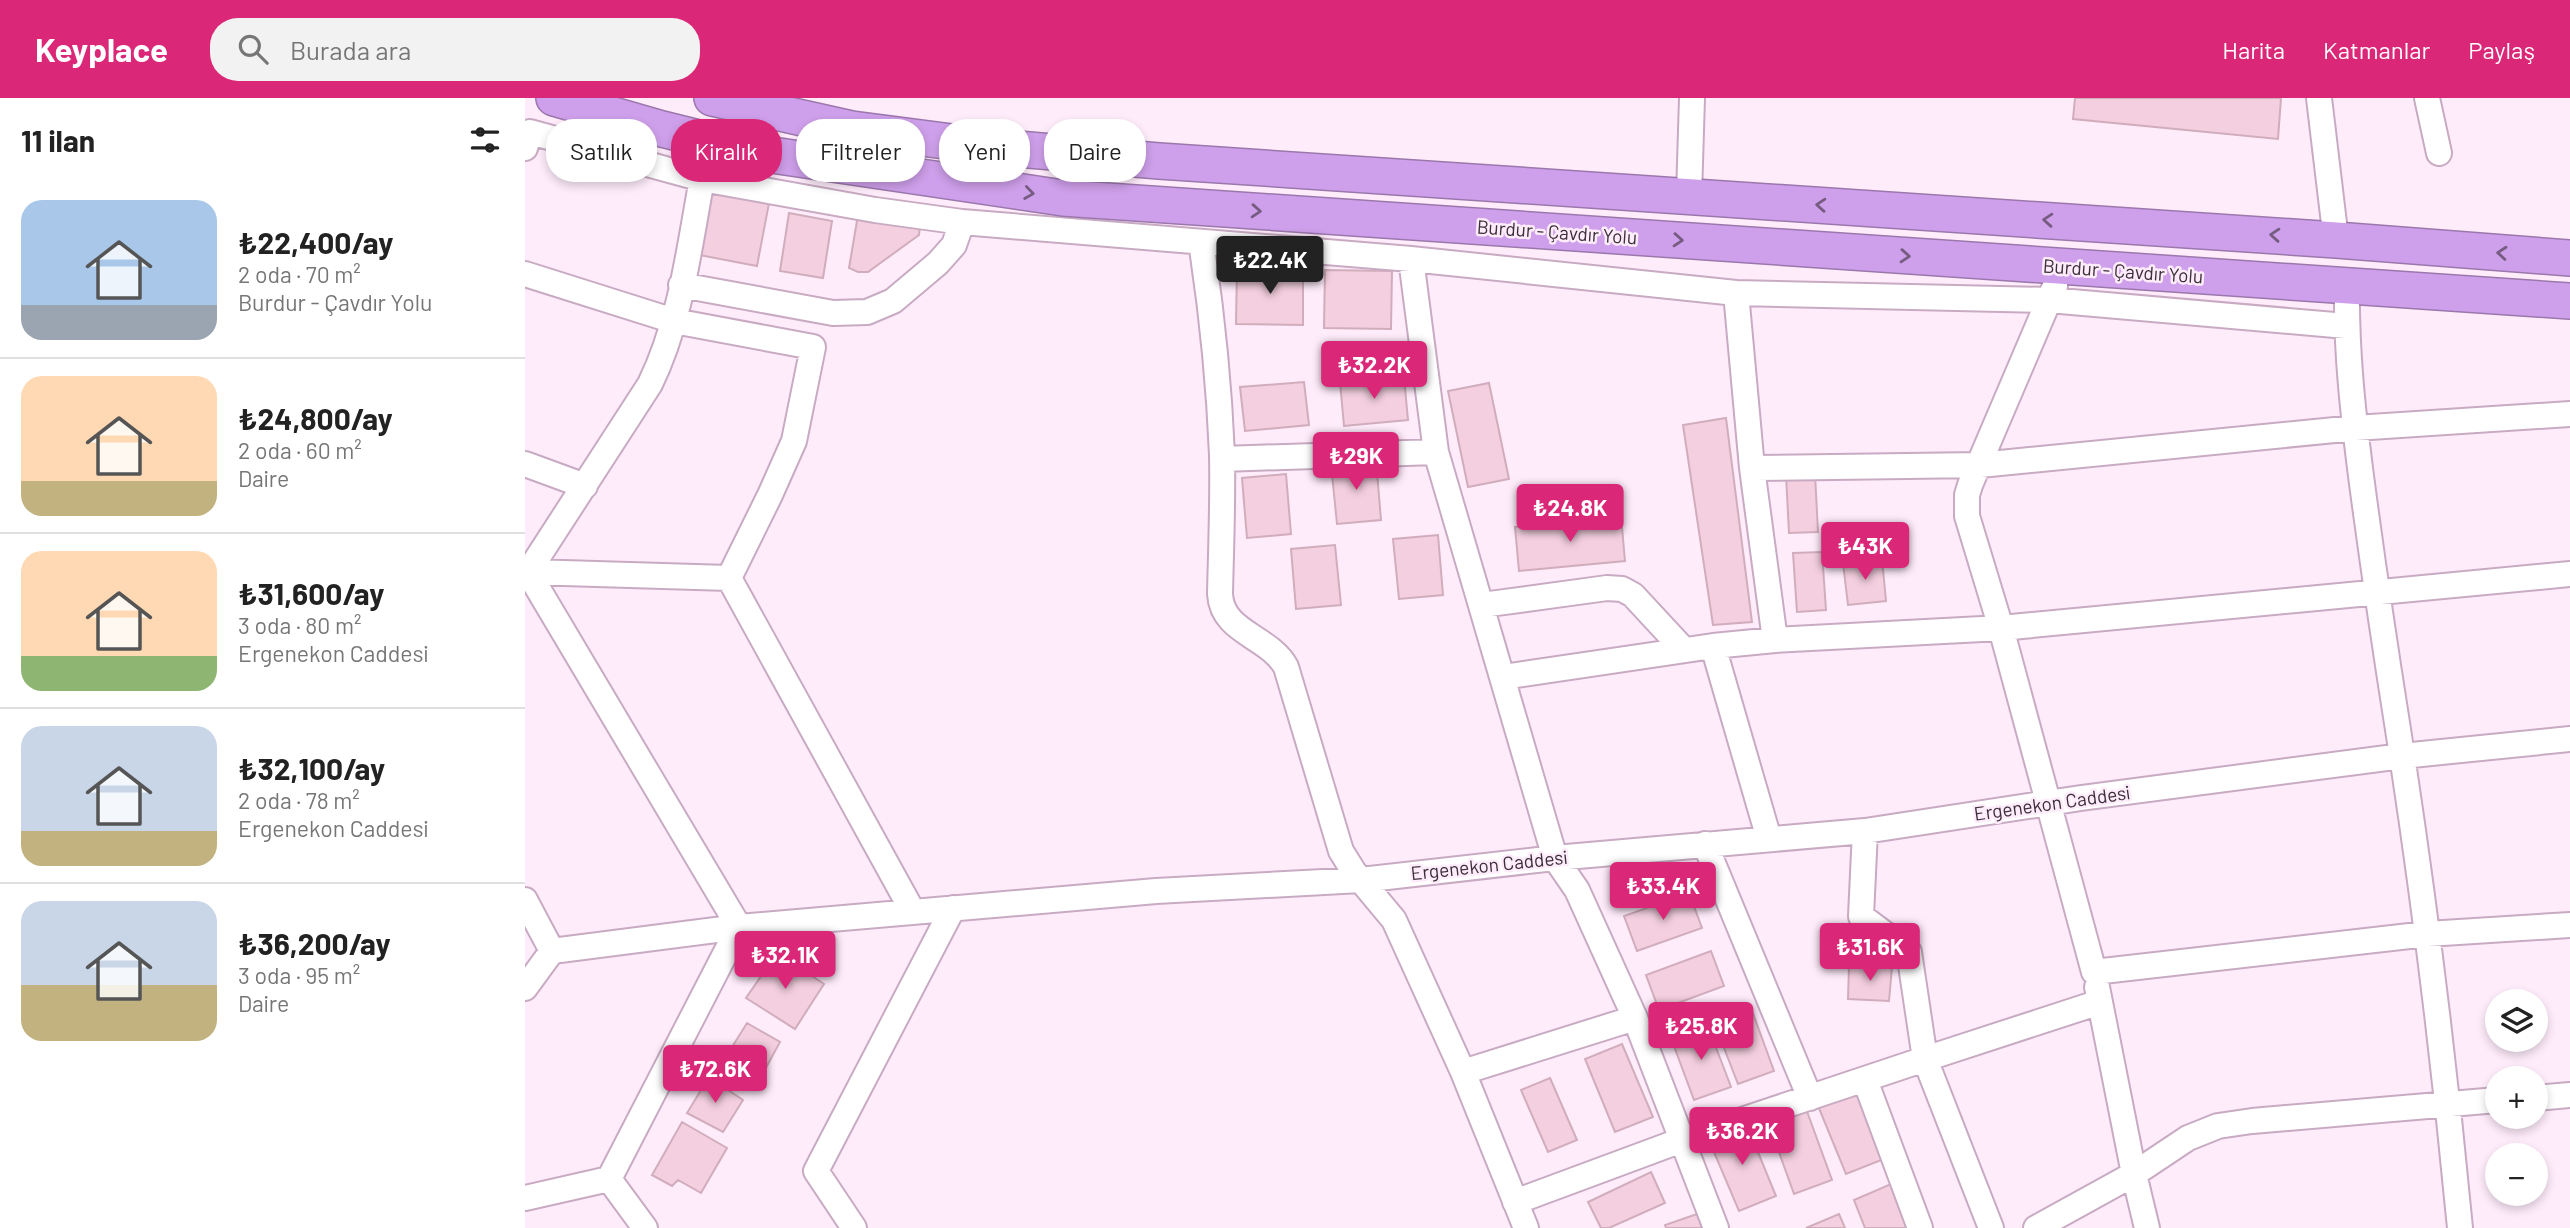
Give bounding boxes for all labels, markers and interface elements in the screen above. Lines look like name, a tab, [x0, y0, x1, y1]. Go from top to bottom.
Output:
search box	[210, 18, 700, 81]
text: Keyplace	[35, 29, 168, 69]
icon: search	[234, 30, 272, 68]
text: Burada ara	[290, 34, 411, 65]
text: Harita	[2222, 35, 2285, 64]
text: Katmanlar	[2323, 35, 2430, 64]
text: Paylaş	[2468, 35, 2535, 64]
chip: Satılık	[546, 119, 657, 182]
chip: Kiralık	[671, 119, 782, 182]
chip: Filtreler	[796, 119, 925, 182]
chip: Yeni	[939, 119, 1030, 182]
chip: Daire	[1044, 119, 1146, 182]
icon: filters	[466, 121, 504, 159]
text: 11 ilan	[21, 122, 95, 158]
one-way arrow	[1023, 185, 1035, 200]
one-way arrow	[1815, 198, 1826, 213]
one-way arrow	[1250, 203, 1261, 218]
one-way arrow	[2042, 213, 2053, 228]
street label: Burdur - Çavdır Yolu	[1476, 214, 1638, 249]
text: ₺22,400/ay	[238, 224, 393, 260]
icon: home	[77, 228, 161, 312]
one-way arrow	[2269, 228, 2280, 243]
one-way arrow	[1673, 232, 1684, 247]
pin: ₺22.4K	[1213, 236, 1327, 296]
text: ₺22.4K	[1232, 245, 1308, 273]
one-way arrow	[2496, 246, 2507, 261]
one-way arrow	[1900, 248, 1911, 263]
street label: Burdur - Çavdır Yolu	[2042, 253, 2204, 288]
text: 2 oda · 70 m²	[238, 260, 361, 288]
text: Burdur - Çavdır Yolu	[238, 288, 432, 316]
pin: ₺32.2K	[1317, 342, 1431, 401]
text: ₺32.2K	[1337, 350, 1411, 378]
text: ₺24,800/ay	[238, 400, 393, 436]
icon: home	[77, 404, 161, 488]
pin: ₺29K	[1315, 432, 1397, 492]
text: 2 oda · 60 m²	[238, 436, 362, 464]
text: ₺29K	[1329, 441, 1383, 469]
text: Daire	[238, 464, 289, 492]
pin: ₺24.8K	[1513, 484, 1627, 544]
text: ₺24.8K	[1533, 493, 1607, 521]
pin: ₺43K	[1824, 522, 1906, 582]
text: ₺43K	[1837, 531, 1893, 559]
text: ₺31,600/ay	[238, 575, 384, 611]
icon: home	[77, 579, 161, 663]
text: 3 oda · 80 m²	[238, 611, 361, 639]
text: Ergenekon Caddesi	[238, 639, 428, 667]
text: ₺32,100/ay	[238, 750, 385, 786]
icon: home	[77, 754, 161, 838]
street label: Ergenekon Caddesi	[1972, 780, 2131, 825]
text: 2 oda · 78 m²	[238, 786, 360, 814]
text: Ergenekon Caddesi	[238, 814, 428, 842]
street label: Ergenekon Caddesi	[1410, 845, 1568, 884]
pin: ₺33.4K	[1606, 862, 1720, 922]
text: ₺33.4K	[1626, 871, 1700, 899]
pin: ₺31.6K	[1813, 924, 1927, 983]
text: ₺36,200/ay	[238, 925, 391, 961]
icon: home	[77, 929, 161, 1013]
pin: ₺32.1K	[728, 932, 842, 991]
text: ₺31.6K	[1836, 932, 1904, 960]
text: ₺32.1K	[751, 940, 819, 968]
text: 3 oda · 95 m²	[238, 961, 360, 989]
text: Daire	[238, 989, 289, 1017]
map controls	[2485, 989, 2548, 1206]
button: layers	[2485, 989, 2548, 1052]
pin: ₺25.8K	[1644, 1002, 1758, 1062]
text: ₺25.8K	[1664, 1011, 1738, 1039]
pin: ₺72.6K	[658, 1046, 772, 1105]
text: ₺72.6K	[679, 1054, 751, 1082]
button: +	[2485, 1066, 2548, 1129]
pin: ₺36.2K	[1685, 1108, 1799, 1167]
text: ₺36.2K	[1705, 1116, 1779, 1144]
button: −	[2485, 1143, 2548, 1206]

